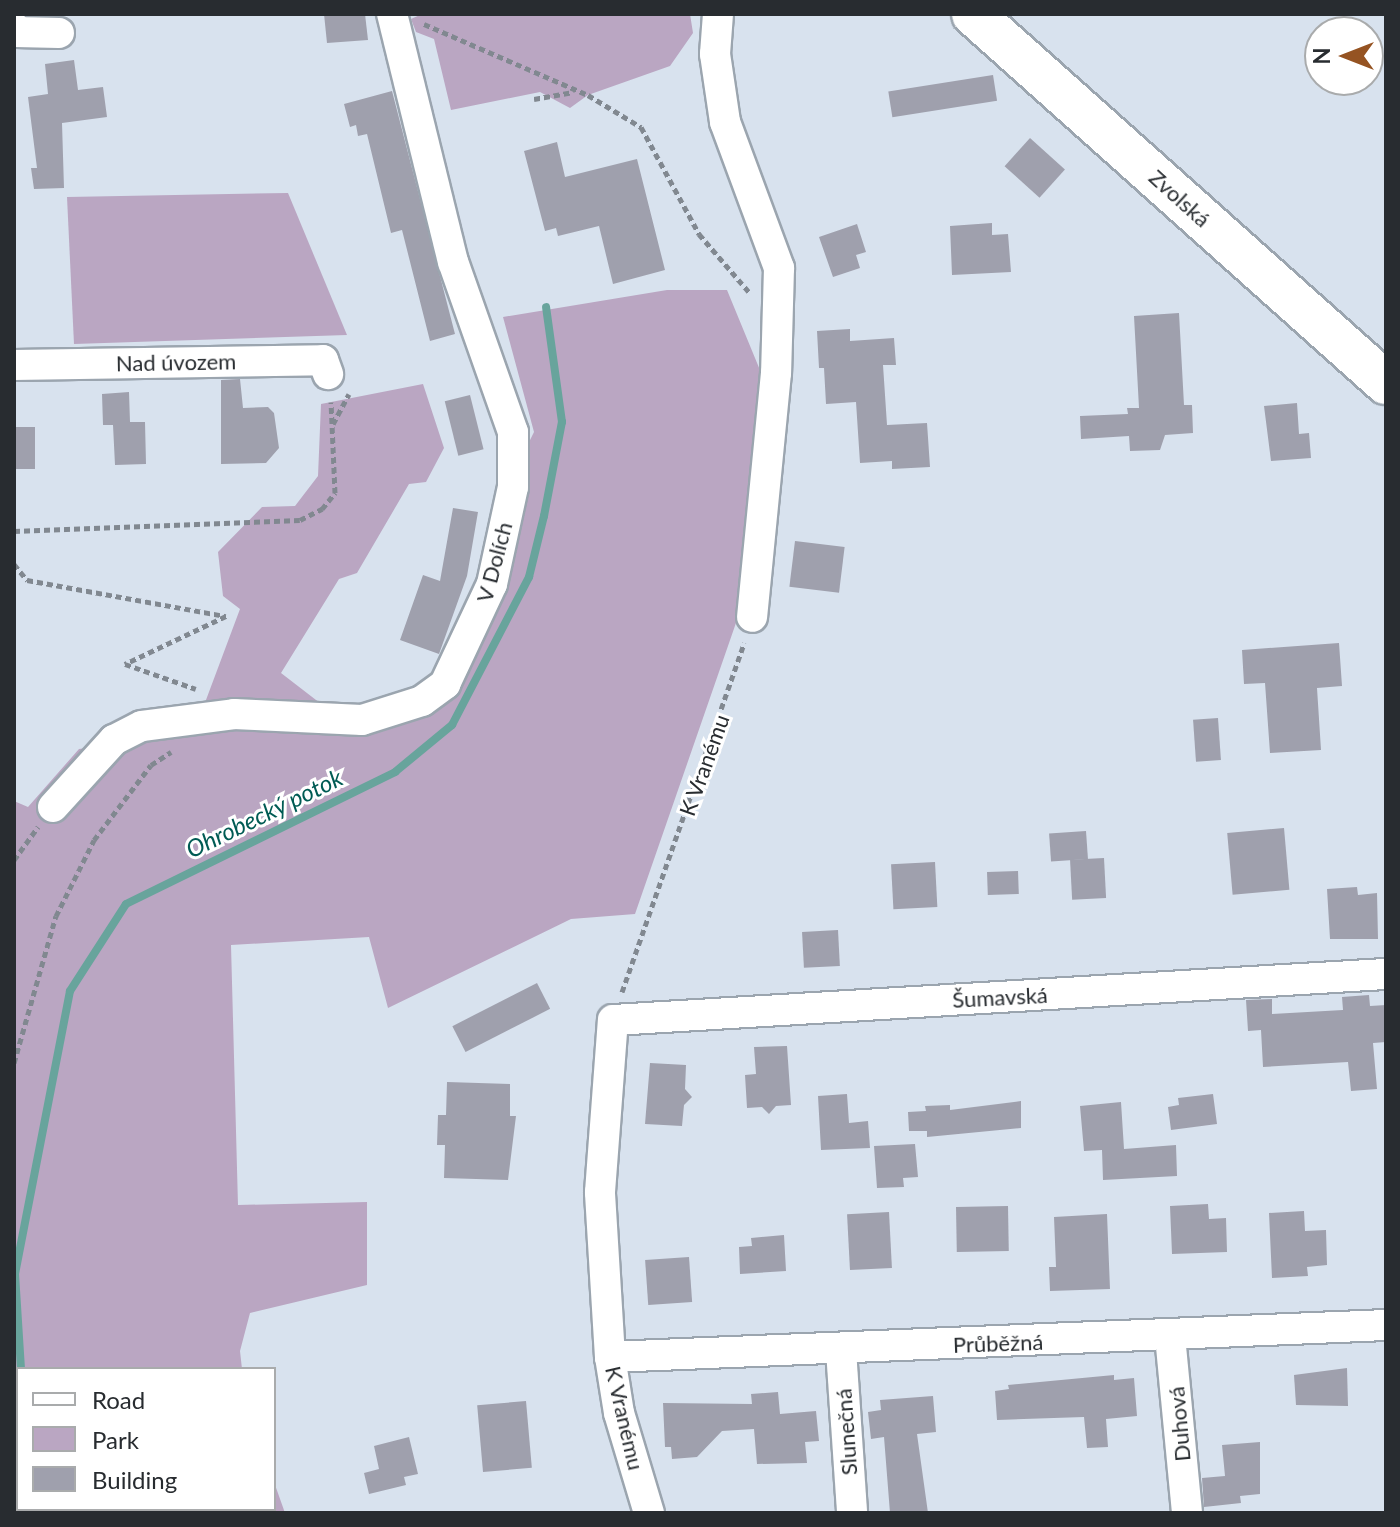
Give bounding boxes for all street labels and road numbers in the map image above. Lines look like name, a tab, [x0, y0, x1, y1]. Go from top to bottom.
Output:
street label: Zvolská	[1144, 164, 1216, 232]
street label: Nad úvozem	[116, 348, 236, 376]
street label: V Dolích	[471, 519, 517, 605]
street label: K Vranému	[673, 710, 735, 820]
street label: Šumavská	[952, 981, 1048, 1013]
street label: Průběžná	[952, 1328, 1044, 1358]
street label: K Vranému	[600, 1363, 650, 1473]
street label: Duhová	[1163, 1385, 1195, 1463]
street label: Slunečná	[830, 1388, 862, 1476]

